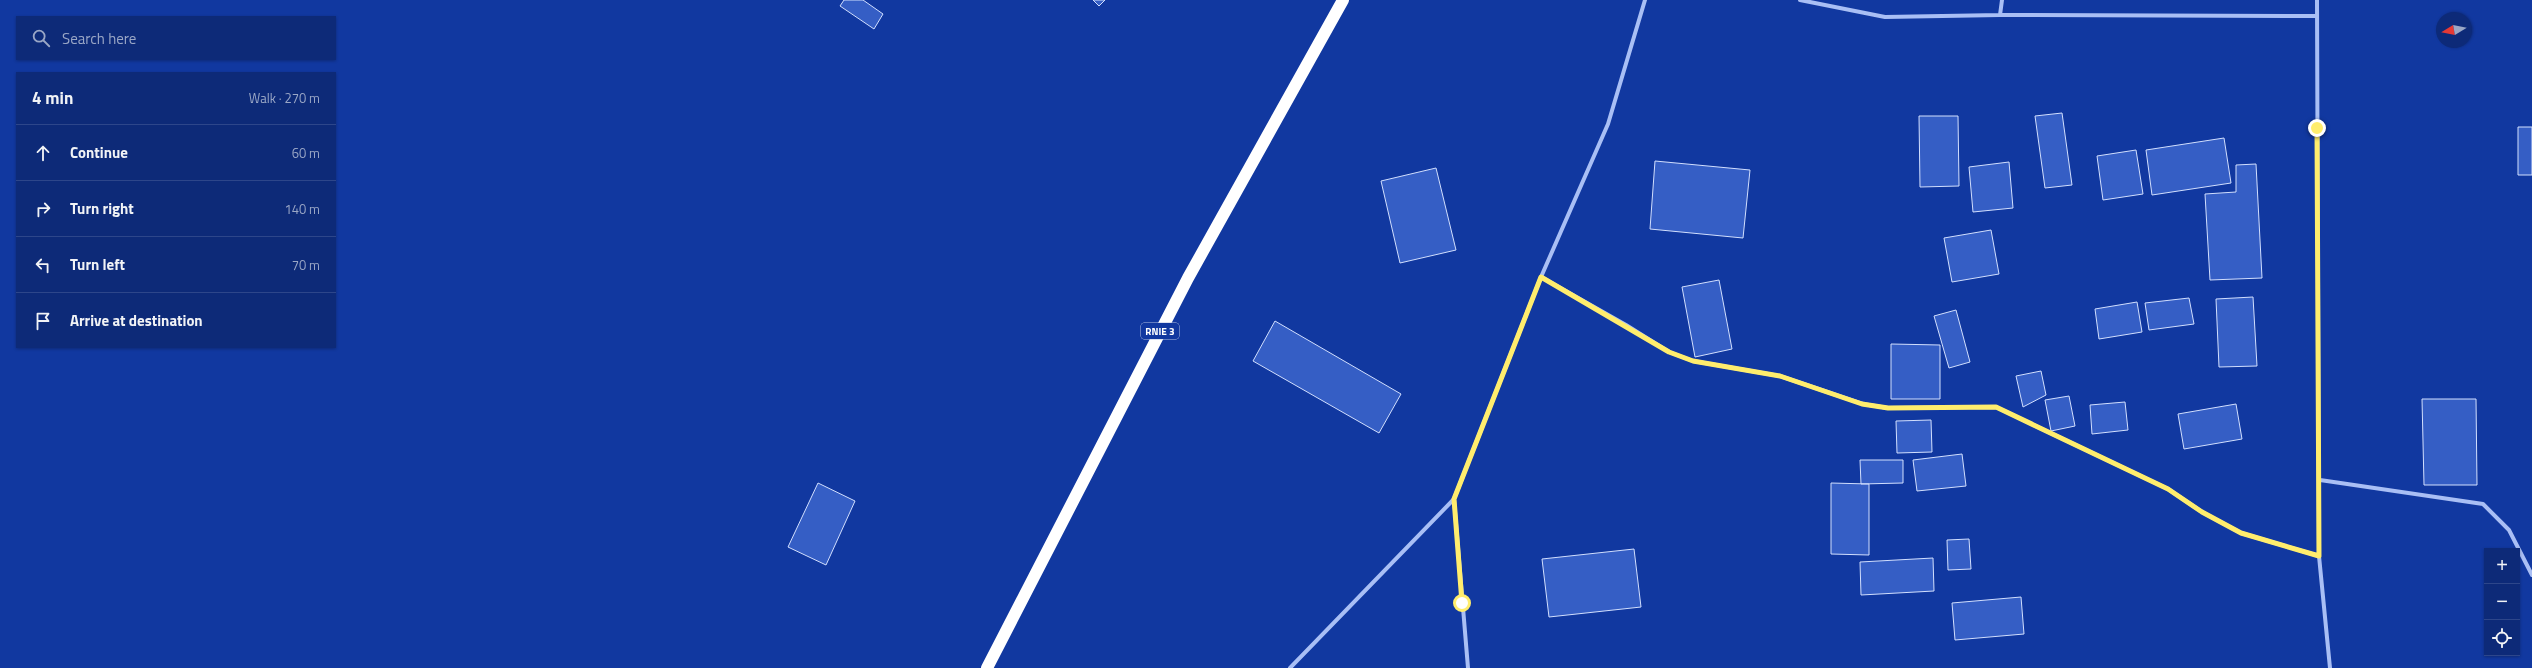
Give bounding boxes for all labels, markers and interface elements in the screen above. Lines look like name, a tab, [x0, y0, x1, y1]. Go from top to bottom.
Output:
north arrow	[2436, 12, 2472, 48]
search box	[16, 16, 336, 60]
icon: search	[30, 27, 52, 49]
text: Search here	[62, 27, 136, 50]
text: 4 min	[32, 85, 73, 111]
text: Walk · 270 m	[249, 88, 320, 108]
route end	[2308, 119, 2326, 137]
text: Continue	[70, 141, 128, 164]
icon: ahead	[32, 142, 54, 164]
text: 60 m	[292, 143, 320, 163]
text: Turn right	[70, 197, 134, 220]
icon: right	[32, 198, 54, 220]
text: 140 m	[284, 199, 320, 219]
text: Turn left	[70, 253, 125, 276]
icon: left	[32, 254, 54, 276]
text: 70 m	[292, 255, 320, 275]
text: Arrive at destination	[70, 309, 203, 332]
icon: arrive	[32, 310, 54, 332]
road number: RNIE 3	[1141, 323, 1179, 339]
map controls	[2484, 548, 2520, 656]
button: +	[2484, 548, 2520, 584]
button: −	[2484, 584, 2520, 620]
route start	[1453, 594, 1471, 612]
button: locate	[2484, 620, 2520, 656]

